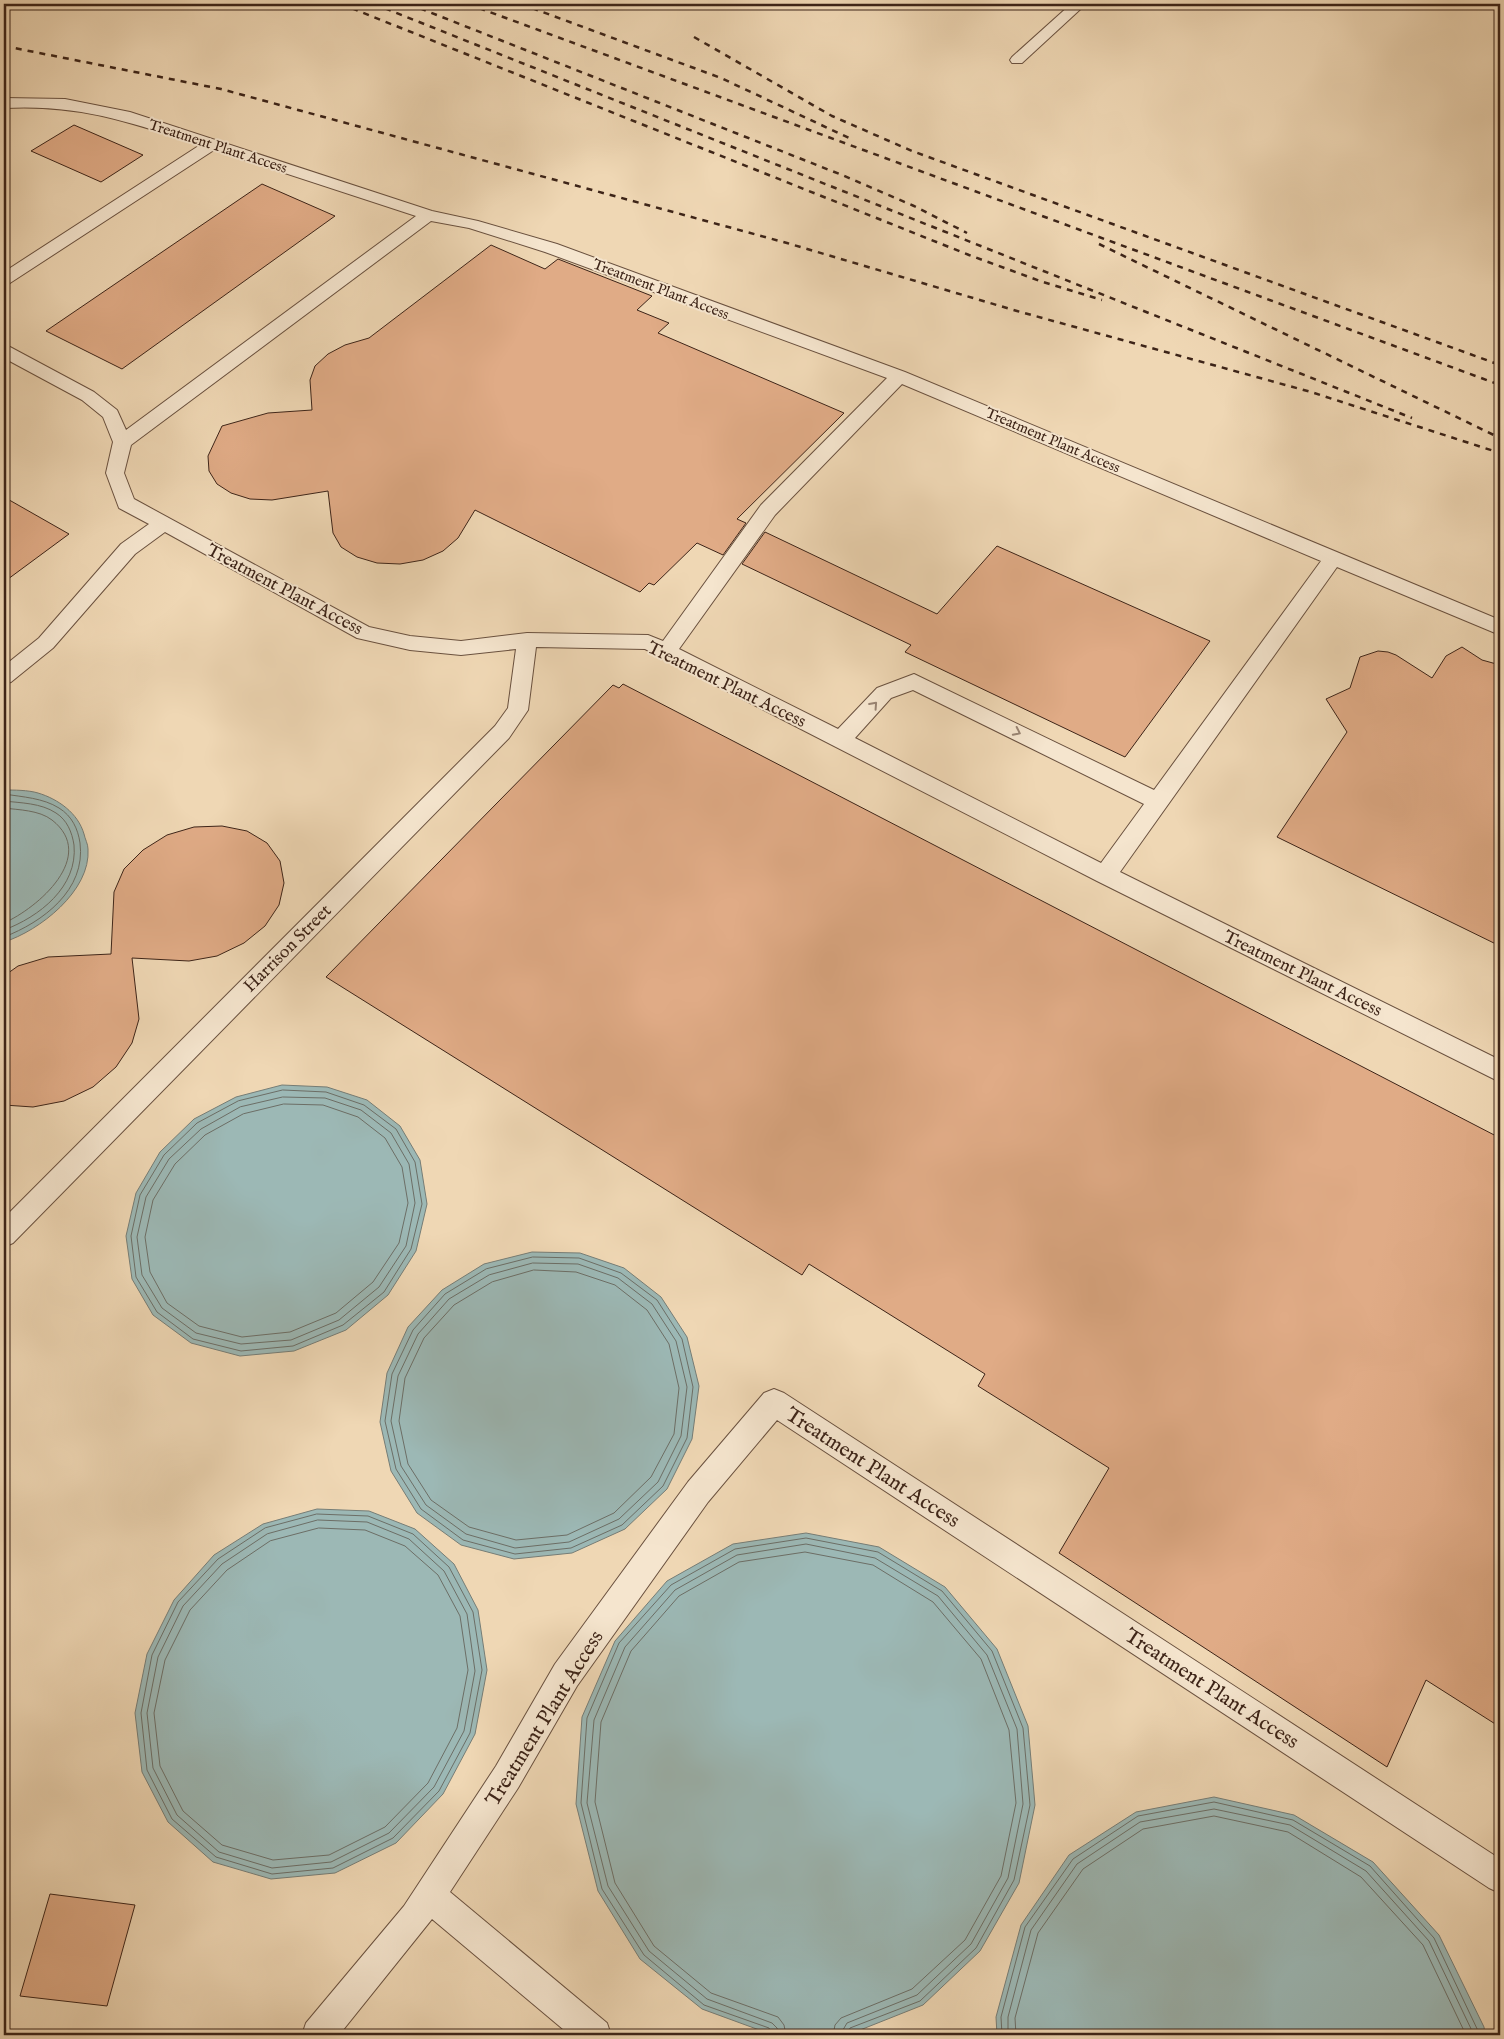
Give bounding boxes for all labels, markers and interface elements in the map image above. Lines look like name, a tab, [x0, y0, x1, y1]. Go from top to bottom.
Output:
street label: Treatment Plant Access	[146, 115, 290, 178]
street label: Treatment Plant Access	[590, 255, 732, 324]
street label: Treatment Plant Access	[983, 403, 1123, 477]
street label: Treatment Plant Access	[202, 539, 366, 641]
street label: Treatment Plant Access	[643, 637, 809, 734]
one-way arrow	[868, 702, 877, 711]
one-way arrow	[1012, 726, 1021, 736]
street label: Harrison Street	[239, 900, 337, 998]
street label: Treatment Plant Access	[1219, 926, 1385, 1023]
street label: Treatment Plant Access	[780, 1402, 964, 1535]
street label: Treatment Plant Access	[1119, 1623, 1303, 1756]
street label: Treatment Plant Access	[480, 1626, 610, 1812]

